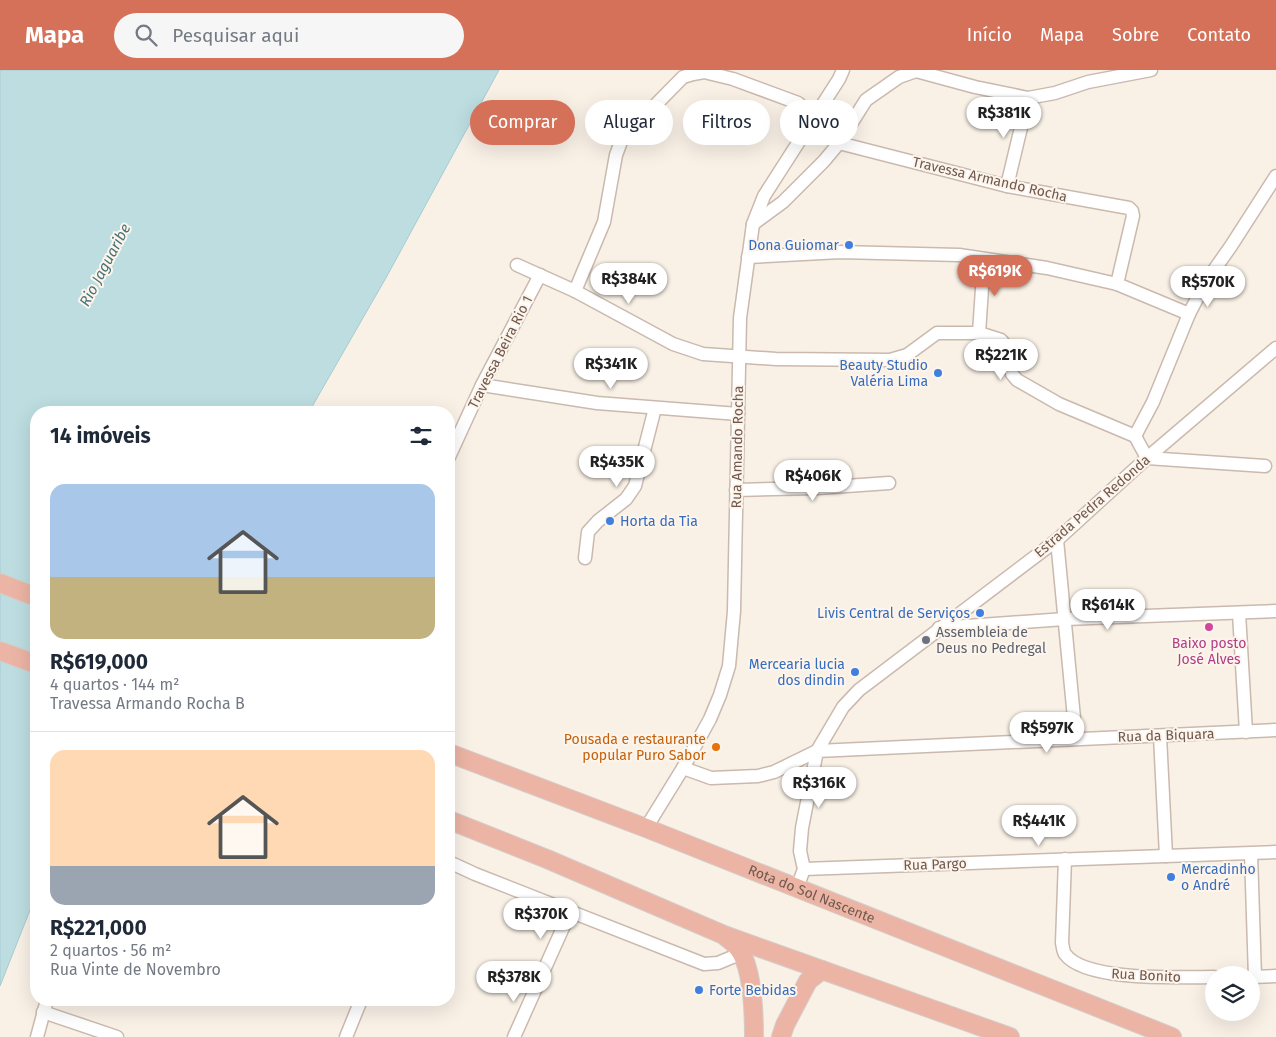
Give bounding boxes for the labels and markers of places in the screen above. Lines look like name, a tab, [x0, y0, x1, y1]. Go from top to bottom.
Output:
pin: R$381K	[963, 97, 1045, 139]
place label: Dona Guiomar	[748, 237, 840, 254]
marker: Dona Guiomar	[843, 239, 855, 251]
pin: R$619K	[954, 254, 1036, 297]
pin: R$384K	[588, 262, 670, 305]
pin: R$570K	[1167, 266, 1249, 308]
pin: R$221K	[960, 338, 1042, 381]
pin: R$341K	[570, 348, 652, 390]
place label: Beauty Studio Valéria Lima	[839, 357, 928, 390]
marker: Beauty Studio Valéria Lima	[932, 367, 944, 379]
pin: R$435K	[576, 446, 658, 488]
pin: R$406K	[772, 460, 854, 502]
place label: Horta da Tia	[620, 513, 698, 530]
marker: Horta da Tia	[604, 515, 616, 527]
pin: R$614K	[1067, 588, 1149, 631]
place label: Livis Central de Serviços	[817, 605, 970, 622]
marker: Livis Central de Serviços	[974, 607, 986, 619]
marker: Baixo posto José Alves	[1203, 621, 1215, 633]
place label: Assembleia de Deus no Pedregal	[936, 624, 1046, 657]
marker: Assembleia de Deus no Pedregal	[920, 634, 932, 646]
place label: Baixo posto José Alves	[1172, 635, 1246, 668]
place label: Mercearia lucia dos dindin	[749, 656, 845, 689]
marker: Mercearia lucia dos dindin	[849, 666, 861, 678]
pin: R$597K	[1006, 712, 1088, 754]
place label: Pousada e restaurante popular Puro Sabor	[564, 731, 707, 764]
marker: Pousada e restaurante popular Puro Sabor	[710, 741, 722, 753]
pin: R$316K	[778, 766, 860, 809]
pin: R$441K	[998, 804, 1080, 847]
place label: Mercadinho o André	[1181, 861, 1256, 894]
marker: Mercadinho o André	[1165, 871, 1177, 883]
pin: R$370K	[500, 898, 582, 940]
pin: R$378K	[473, 960, 555, 1003]
place label: Forte Bebidas	[709, 982, 796, 999]
marker: Forte Bebidas	[693, 984, 705, 996]

